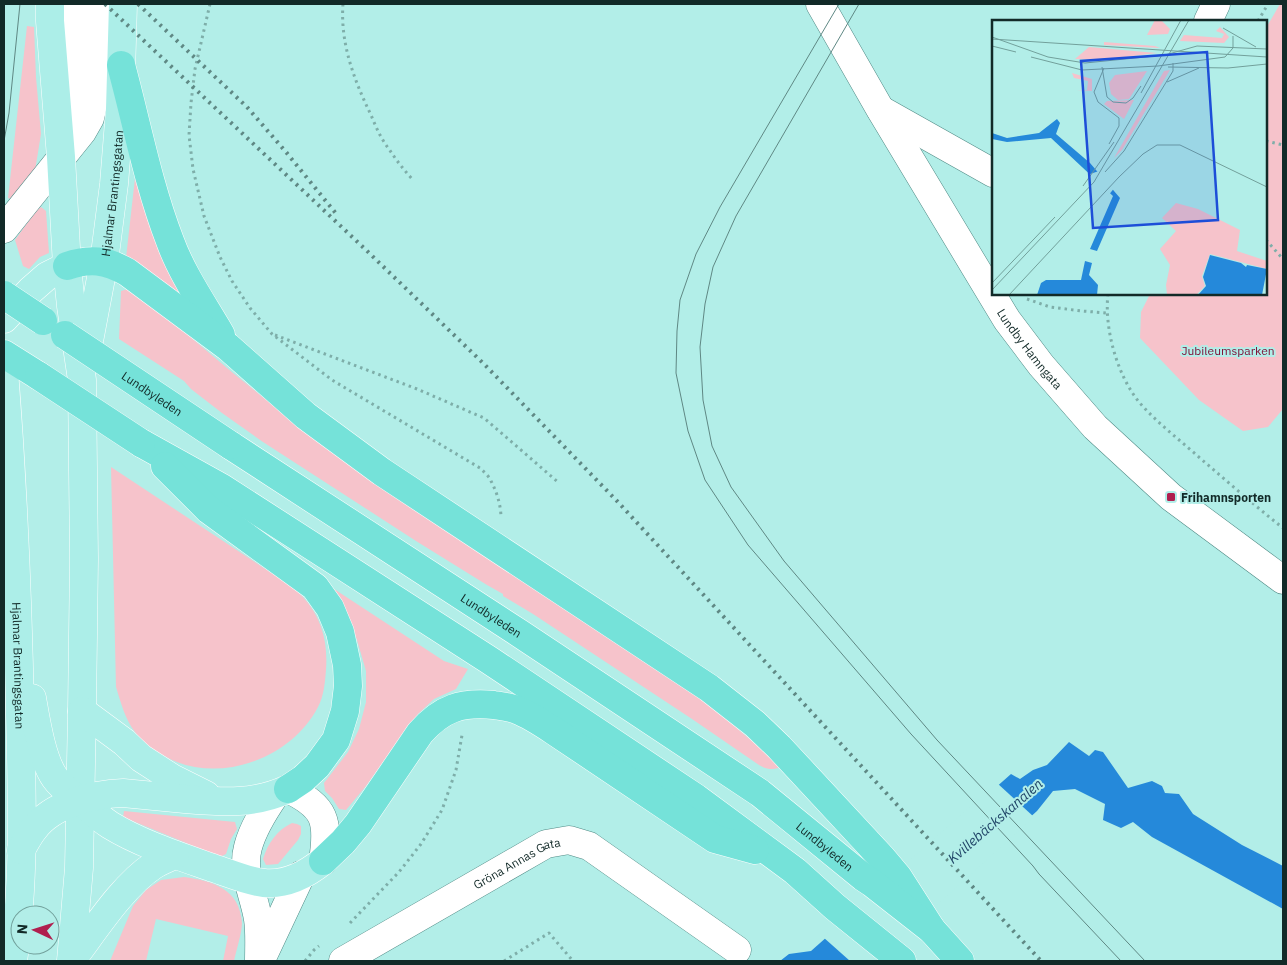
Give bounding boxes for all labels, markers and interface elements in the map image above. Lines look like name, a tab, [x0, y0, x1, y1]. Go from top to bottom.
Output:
inset map	[992, 20, 1267, 295]
street label: Hjalmar Brantingsgatan	[97, 129, 126, 257]
street label: Lundby Hamngata	[994, 306, 1066, 392]
park label: Jubileumsparken	[1181, 343, 1275, 358]
street label: Lundbyleden	[119, 368, 186, 419]
place label: Frihamnsporten	[1181, 490, 1271, 505]
marker: Frihamnsporten	[1165, 491, 1177, 503]
street label: Lundbyleden	[458, 590, 525, 640]
street label: Hjalmar Brantingsgatan	[10, 602, 28, 729]
water label: Kvillebäckskanalen	[944, 775, 1046, 867]
street label: Lundbyleden	[793, 818, 857, 874]
street label: Gröna Annas Gata	[470, 834, 562, 892]
north arrow	[10, 905, 60, 955]
text: N	[13, 923, 31, 935]

